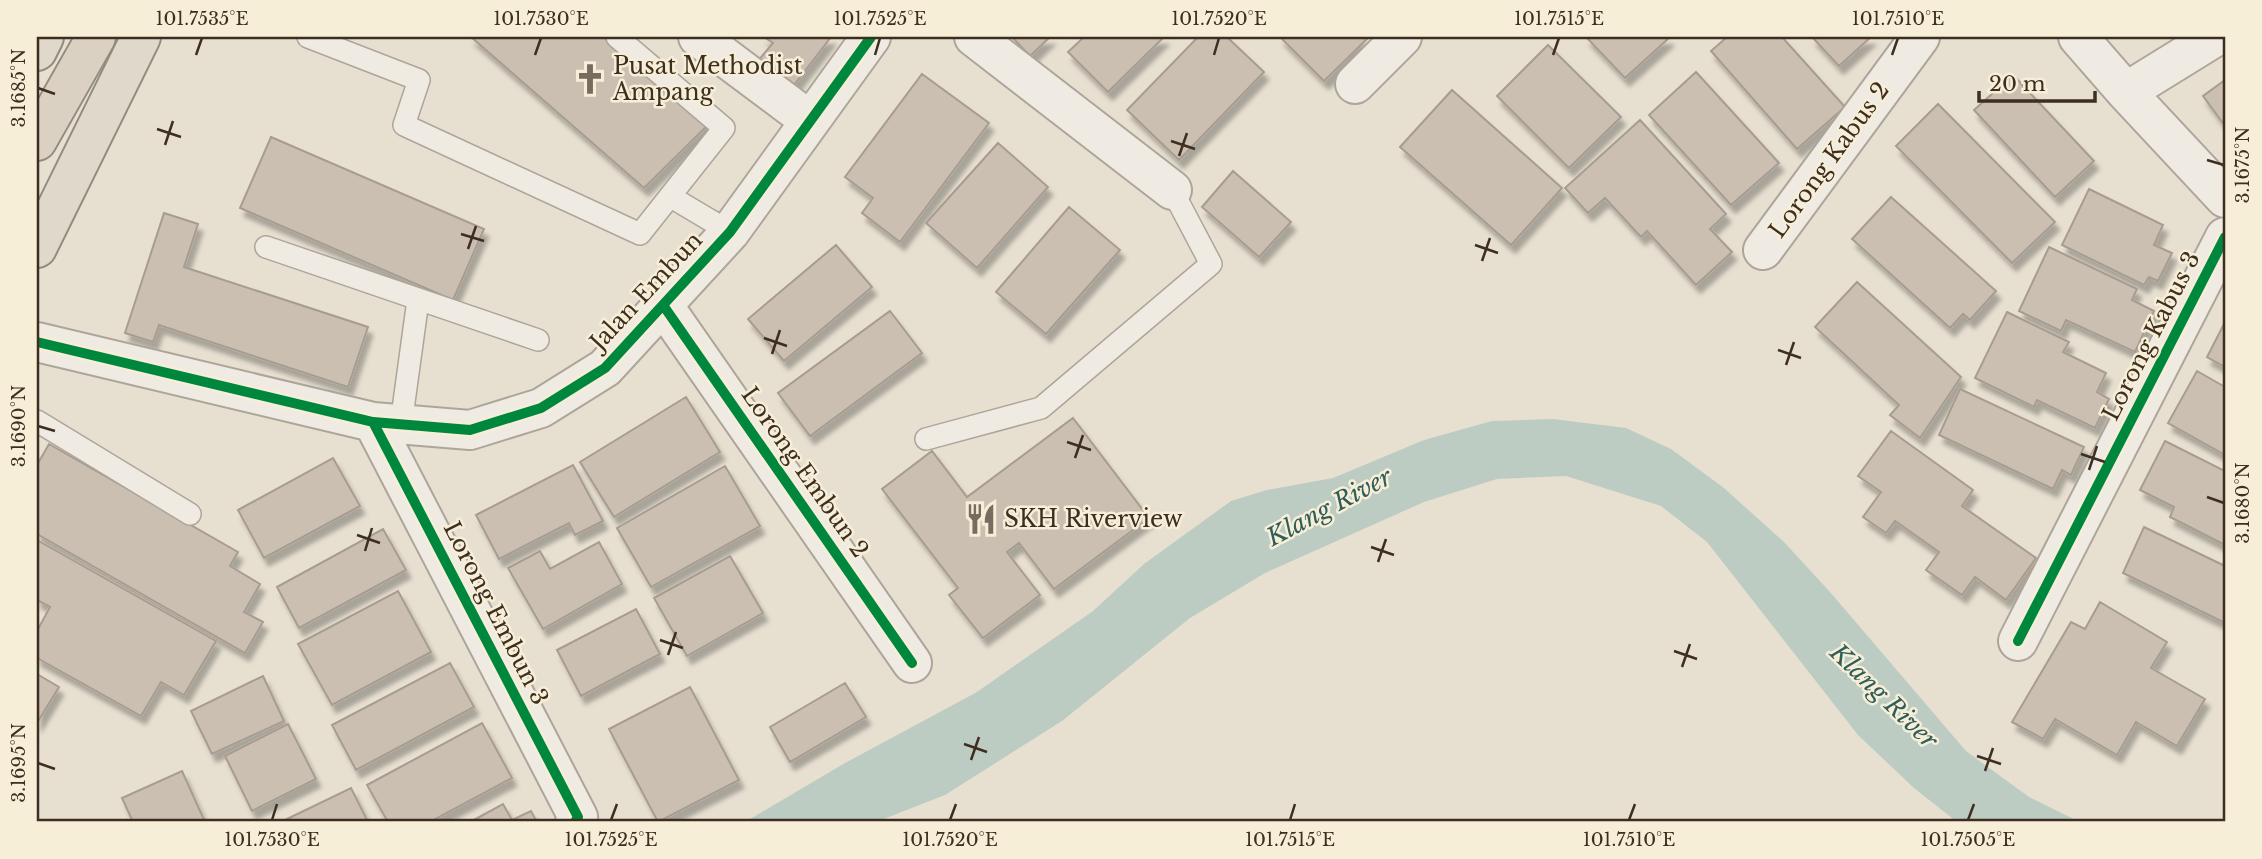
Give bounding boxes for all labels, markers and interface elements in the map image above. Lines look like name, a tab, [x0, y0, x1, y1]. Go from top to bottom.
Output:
text: 101.7535°E	[155, 8, 249, 30]
text: 101.7530°E	[493, 8, 589, 30]
text: 101.7525°E	[833, 8, 927, 30]
text: 101.7520°E	[1171, 8, 1267, 30]
text: 101.7515°E	[1514, 8, 1604, 30]
text: 101.7510°E	[1852, 8, 1944, 30]
text: 3.1685°N	[8, 48, 30, 128]
place label: Pusat Methodist Ampang	[612, 52, 803, 106]
scale bar	[1979, 60, 2094, 104]
church icon: Pusat Methodist Ampang	[573, 62, 607, 96]
text: 20 m	[1989, 71, 2046, 97]
street label: Lorong Kabus 2	[1763, 77, 1895, 243]
text: 3.1675°N	[2232, 127, 2254, 203]
street label: Jalan Embun	[582, 226, 708, 358]
street label: Lorong Kabus 3	[2096, 247, 2206, 425]
street label: Lorong Embun 2	[736, 381, 874, 563]
text: 3.1690°N	[8, 385, 30, 467]
water label: Klang River	[1261, 461, 1397, 553]
text: 3.1680°N	[2232, 462, 2254, 544]
restaurant icon: SKH Riverview	[964, 502, 998, 536]
place label: SKH Riverview	[1004, 505, 1183, 533]
street label: Lorong Embun 3	[438, 517, 554, 709]
water label: Klang River	[1824, 637, 1944, 755]
text: 3.1695°N	[8, 723, 30, 803]
text: 101.7530°E	[224, 829, 320, 851]
text: 101.7525°E	[564, 829, 658, 851]
text: 101.7520°E	[902, 829, 998, 851]
text: 101.7515°E	[1245, 829, 1335, 851]
text: 101.7510°E	[1583, 829, 1675, 851]
text: 101.7505°E	[1921, 829, 2015, 851]

